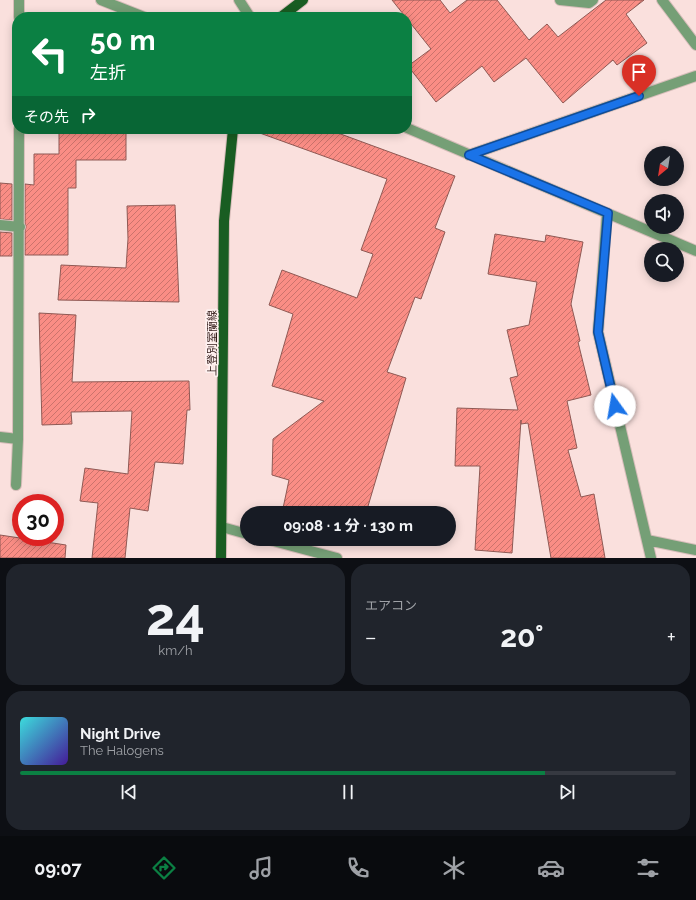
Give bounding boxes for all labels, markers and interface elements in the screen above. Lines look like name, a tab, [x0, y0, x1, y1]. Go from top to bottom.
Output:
text: 50 m	[90, 24, 156, 57]
icon: left	[24, 28, 76, 80]
pin	[622, 55, 656, 96]
icon: arrive	[628, 61, 650, 83]
text: 左折	[90, 62, 126, 83]
icon: right	[77, 104, 99, 126]
text: その先	[24, 108, 69, 126]
north arrow	[644, 146, 684, 186]
map controls	[644, 146, 684, 282]
button: sound	[644, 194, 684, 234]
button: search	[644, 242, 684, 282]
street label: 上登別室蘭線	[206, 310, 219, 376]
position arrow	[594, 385, 636, 427]
speed limit sign: 30	[12, 494, 64, 546]
text: 09:08 · 1 分 · 130 m	[283, 517, 413, 535]
text: 24	[146, 586, 205, 647]
text: エアコン	[365, 598, 417, 613]
text: 20°	[500, 619, 544, 654]
text: −	[365, 624, 377, 650]
text: +	[667, 624, 676, 650]
text: km/h	[158, 643, 193, 658]
text: Night Drive	[80, 725, 160, 743]
text: The Halogens	[80, 743, 164, 758]
icon: previous	[118, 781, 140, 803]
icon: pause	[337, 781, 359, 803]
icon: next	[556, 781, 578, 803]
icon: directions	[150, 854, 178, 882]
icon: music	[247, 854, 275, 882]
icon: phone	[344, 854, 372, 882]
icon: climate	[440, 854, 468, 882]
icon: car	[537, 854, 565, 882]
icon: filters	[634, 854, 662, 882]
text: 09:07	[34, 858, 82, 879]

